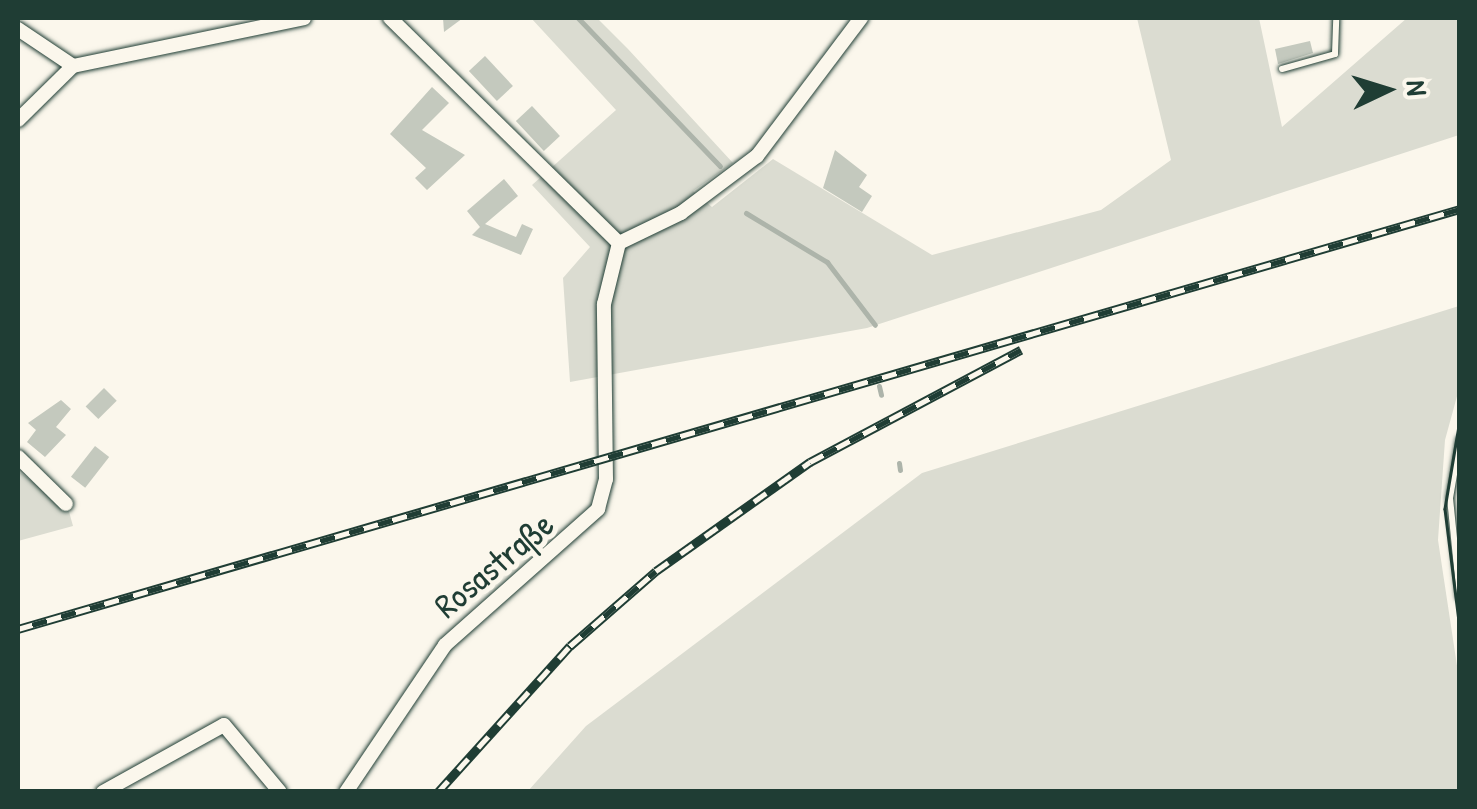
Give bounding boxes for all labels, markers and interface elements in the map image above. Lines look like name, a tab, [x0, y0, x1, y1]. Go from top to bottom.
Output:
north arrow	[1337, 40, 1437, 140]
text: N	[1397, 79, 1436, 97]
street label: Rosastraße	[426, 503, 562, 627]

